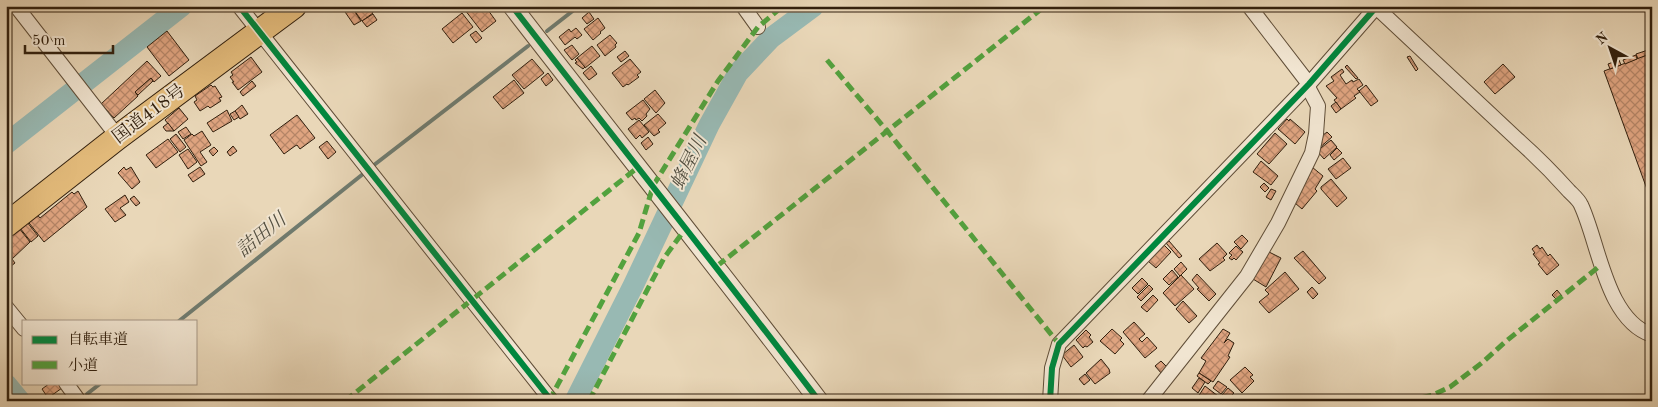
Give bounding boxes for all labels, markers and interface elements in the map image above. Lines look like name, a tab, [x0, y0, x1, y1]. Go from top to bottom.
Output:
scale bar	[25, 22, 112, 54]
north arrow	[1586, 22, 1636, 72]
text: N	[1594, 30, 1611, 48]
text: 50 m	[32, 34, 66, 49]
street label: 国道418号	[108, 80, 188, 147]
water label: 蜂屋川	[667, 131, 712, 193]
water label: 詰田川	[233, 208, 292, 261]
legend	[22, 320, 198, 384]
text: 自転車道	[68, 331, 128, 348]
text: 小道	[68, 357, 98, 374]

